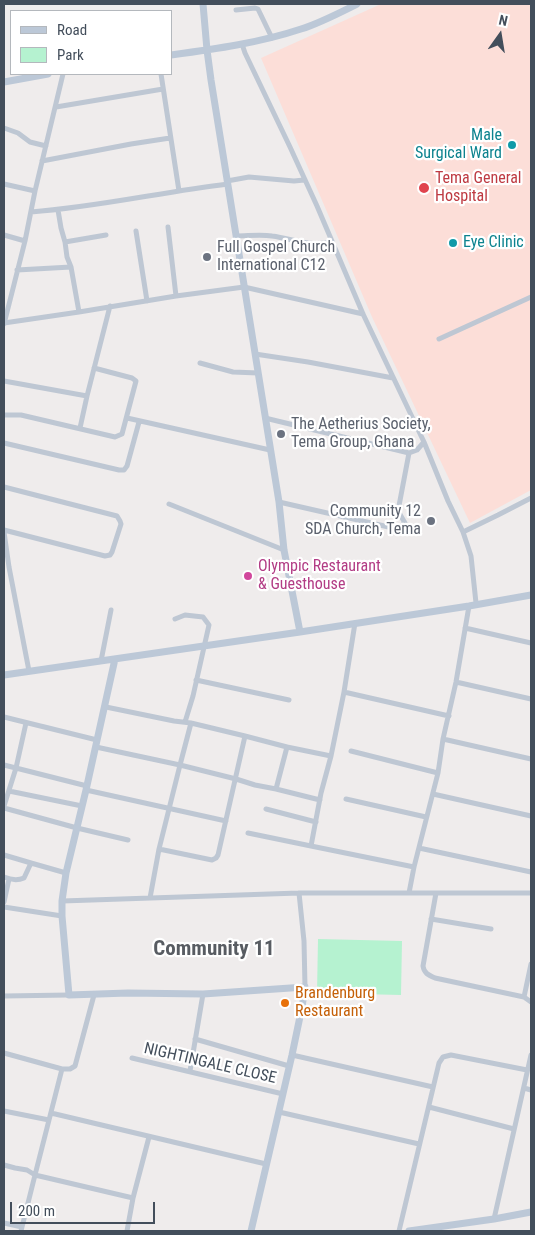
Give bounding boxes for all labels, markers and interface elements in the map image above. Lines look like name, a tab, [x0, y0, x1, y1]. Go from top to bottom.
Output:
legend	[10, 10, 172, 75]
north arrow	[475, 10, 525, 60]
text: N	[497, 12, 509, 29]
text: Road	[57, 21, 87, 39]
text: Park	[57, 46, 84, 64]
place label: Male Surgical Ward	[415, 126, 502, 164]
marker: Male Surgical Ward	[506, 139, 518, 151]
place label: Tema General Hospital	[435, 169, 522, 207]
marker: Tema General Hospital	[417, 181, 431, 195]
place label: Eye Clinic	[463, 233, 524, 253]
marker: Eye Clinic	[447, 237, 459, 249]
place label: Full Gospel Church International C12	[217, 238, 335, 276]
marker: Full Gospel Church International C12	[201, 251, 213, 263]
place label: The Aetherius Society, Tema Group, Ghana	[291, 415, 431, 453]
marker: The Aetherius Society, Tema Group, Ghana	[275, 428, 287, 440]
place label: Community 12 SDA Church, Tema	[305, 502, 421, 540]
marker: Community 12 SDA Church, Tema	[425, 515, 437, 527]
place label: Olympic Restaurant & Guesthouse	[258, 557, 381, 595]
marker: Olympic Restaurant & Guesthouse	[242, 570, 254, 582]
district label: Community 11	[153, 937, 275, 963]
place label: Brandenburg Restaurant	[295, 984, 375, 1022]
marker: Brandenburg Restaurant	[279, 997, 291, 1009]
street label: NIGHTINGALE CLOSE	[142, 1039, 278, 1089]
scale bar	[12, 1192, 158, 1224]
text: 200 m	[18, 1202, 55, 1220]

